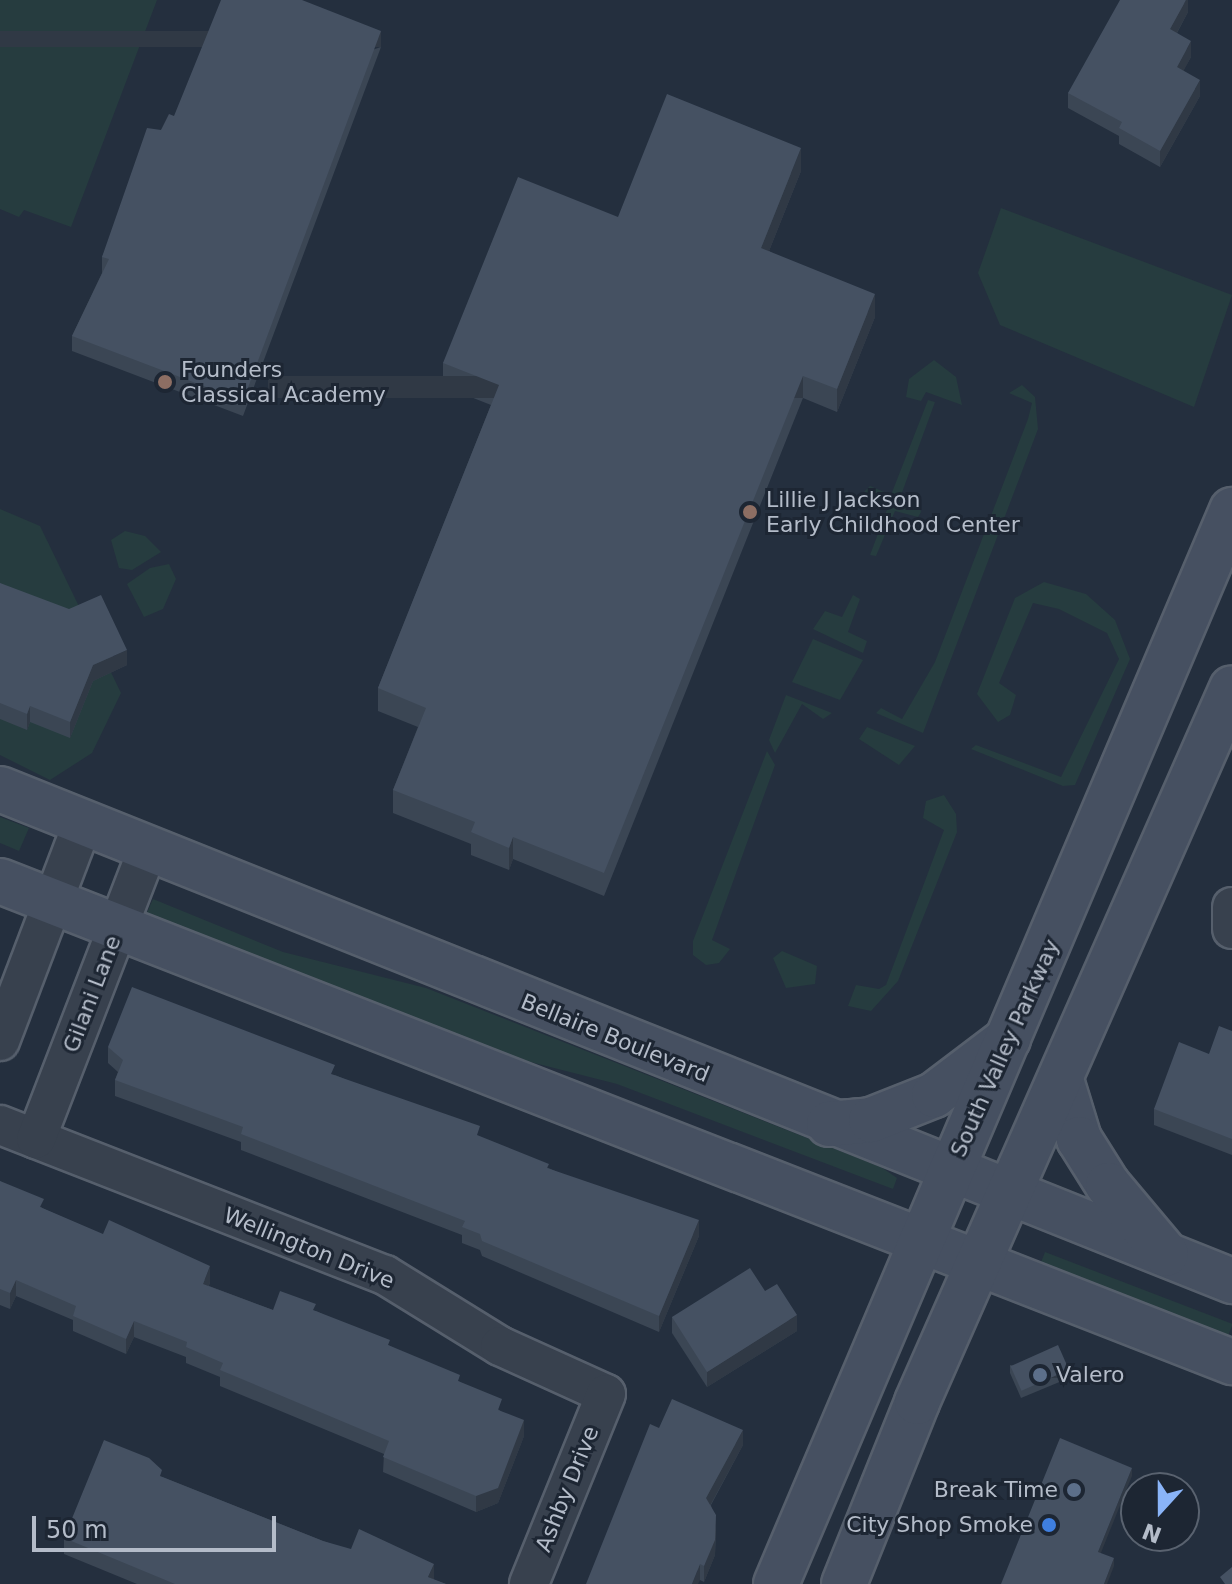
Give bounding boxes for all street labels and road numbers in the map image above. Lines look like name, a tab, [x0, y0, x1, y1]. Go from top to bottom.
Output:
street label: Gilani Lane	[58, 932, 126, 1056]
street label: South Valley Parkway	[945, 935, 1065, 1161]
street label: Bellaire Boulevard	[517, 988, 713, 1088]
street label: Wellington Drive	[220, 1202, 398, 1294]
street label: Ashby Drive	[530, 1422, 604, 1556]

